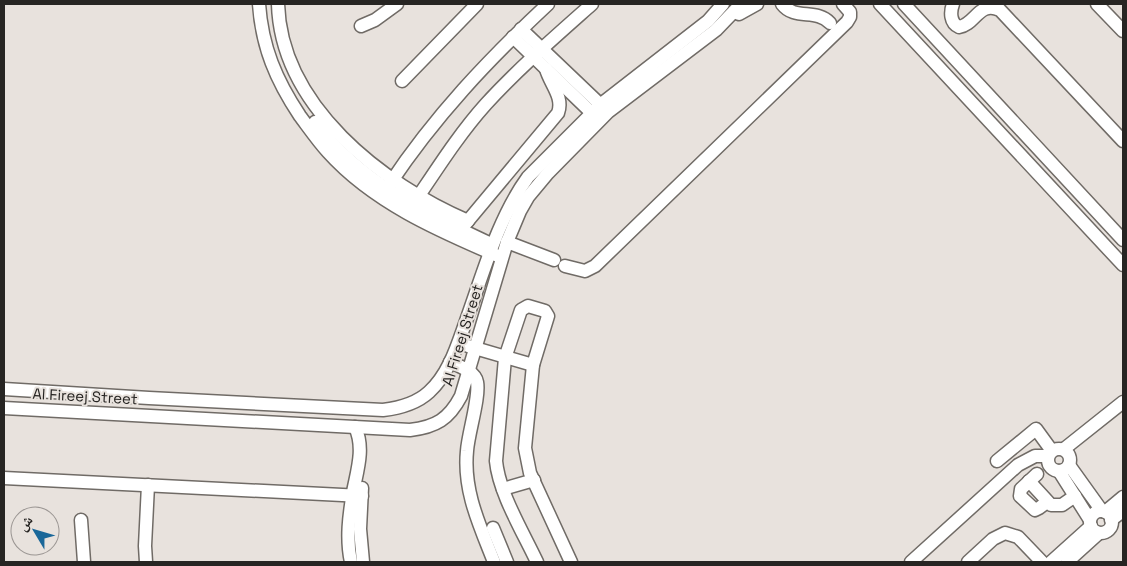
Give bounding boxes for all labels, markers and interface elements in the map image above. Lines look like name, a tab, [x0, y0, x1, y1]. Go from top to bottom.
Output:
street label: Al Fireej Street	[438, 282, 487, 388]
street label: Al Fireej Street	[32, 384, 138, 408]
north arrow	[10, 506, 60, 556]
text: ش	[13, 511, 37, 534]

